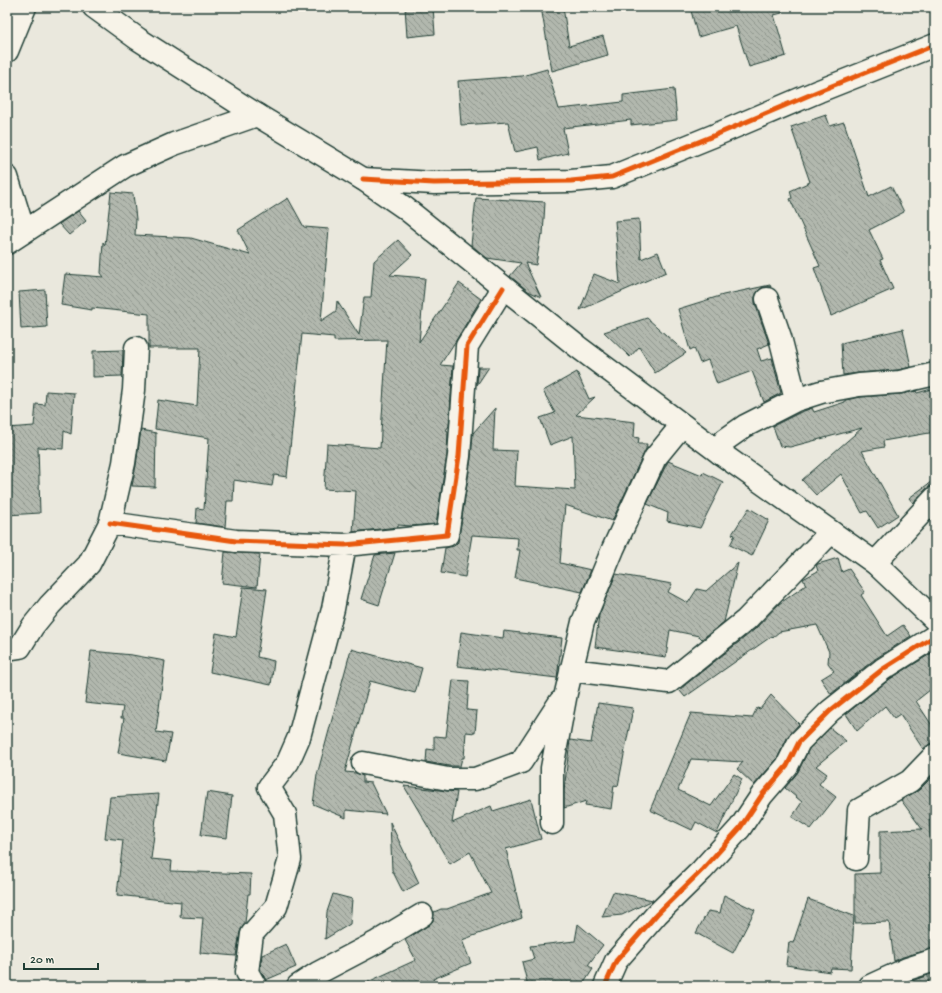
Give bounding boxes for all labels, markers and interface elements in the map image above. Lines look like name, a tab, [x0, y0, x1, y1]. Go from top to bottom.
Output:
scale bar	[24, 945, 98, 971]
text: 20 m	[30, 954, 55, 968]

